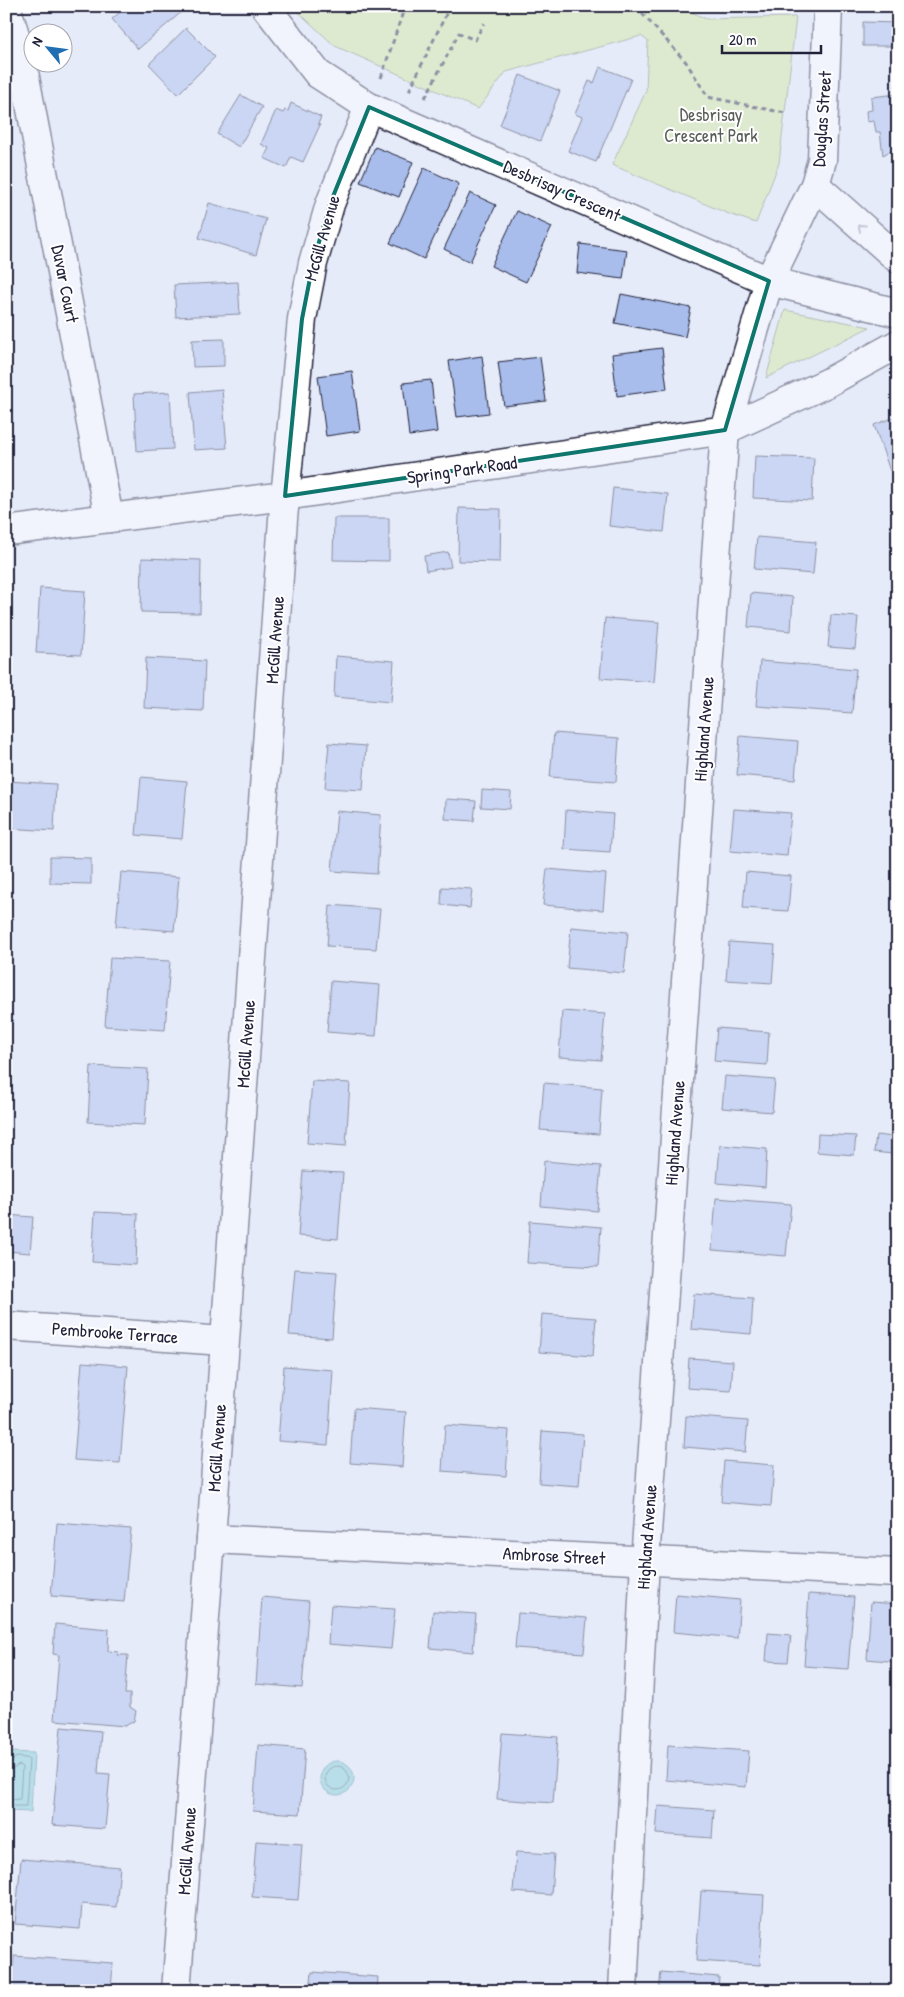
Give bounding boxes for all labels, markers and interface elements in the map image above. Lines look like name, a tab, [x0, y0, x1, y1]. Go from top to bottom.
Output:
north arrow	[22, 22, 72, 72]
scale bar	[722, 22, 820, 54]
text: 20 m	[729, 29, 756, 50]
text: N	[26, 33, 47, 49]
street label: Douglas Street	[806, 69, 837, 168]
park label: Desbrisay Crescent Park	[664, 102, 758, 148]
street label: Desbrisay Crescent	[500, 153, 626, 228]
street label: McGill Avenue	[297, 192, 346, 284]
one-way arrow	[858, 223, 867, 232]
street label: Duvar Court	[46, 243, 85, 326]
street label: Spring Park Road	[405, 449, 519, 490]
street label: McGill Avenue	[259, 595, 290, 685]
street label: Highland Avenue	[687, 676, 720, 782]
street label: McGill Avenue	[230, 999, 261, 1089]
street label: Highland Avenue	[658, 1080, 691, 1186]
street label: Pembrooke Terrace	[51, 1316, 179, 1349]
street label: McGill Avenue	[201, 1403, 232, 1493]
street label: Highland Avenue	[630, 1484, 663, 1590]
street label: Ambrose Street	[502, 1540, 607, 1571]
street label: McGill Avenue	[171, 1806, 202, 1896]

